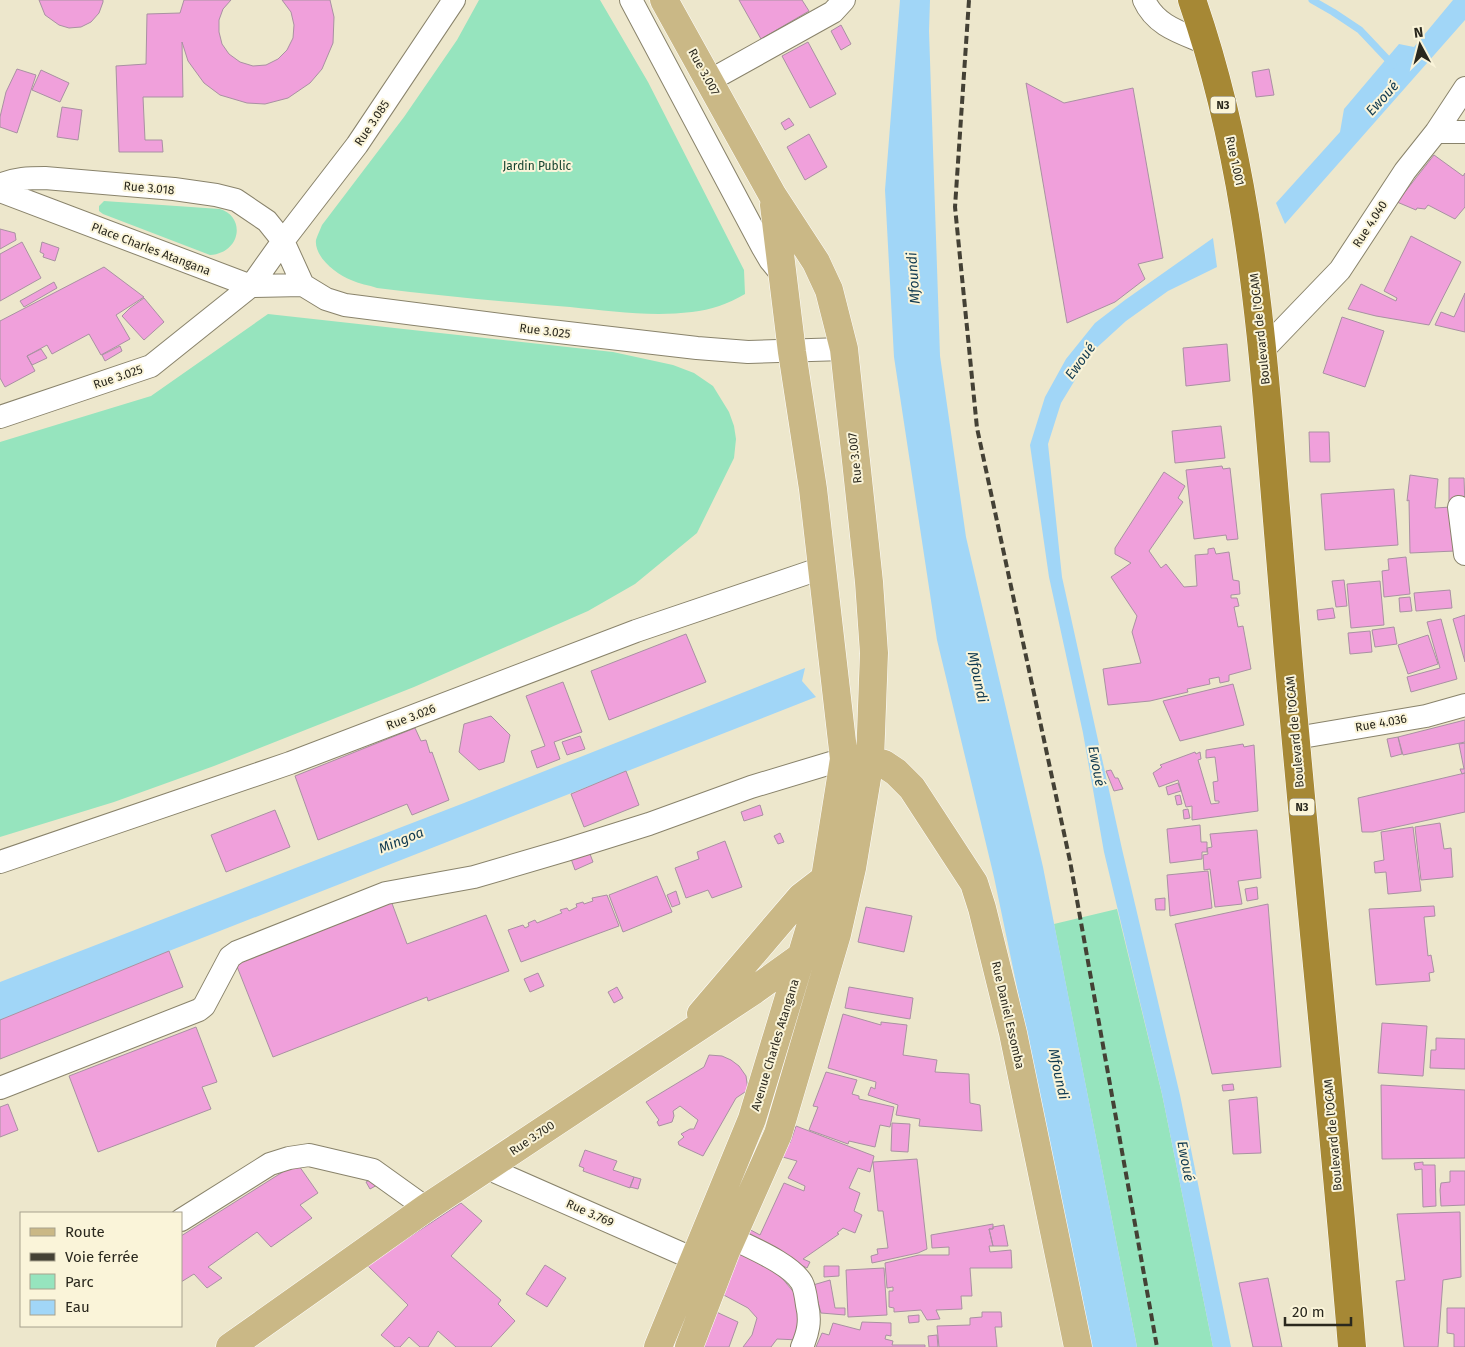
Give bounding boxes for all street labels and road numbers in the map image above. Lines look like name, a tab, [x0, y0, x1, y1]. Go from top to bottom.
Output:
street label: Rue 3.007	[685, 46, 723, 98]
road number: N3	[1210, 96, 1236, 114]
street label: Rue 3.085	[352, 98, 392, 148]
street label: Rue 1.001	[1223, 135, 1247, 187]
street label: Rue 3.018	[123, 179, 175, 197]
street label: Rue 4.040	[1350, 198, 1390, 250]
street label: Place Charles Atangana	[89, 220, 213, 278]
street label: Boulevard de l'OCAM	[1247, 272, 1273, 386]
street label: Rue 3.025	[519, 321, 571, 341]
street label: Rue 3.025	[92, 362, 144, 392]
street label: Rue 3.007	[845, 432, 865, 484]
street label: Boulevard de l'OCAM	[1283, 676, 1307, 788]
street label: Rue 3.026	[384, 701, 438, 733]
street label: Rue 4.036	[1354, 712, 1408, 734]
road number: N3	[1290, 799, 1314, 816]
street label: Rue Daniel Essomba	[989, 960, 1027, 1070]
street label: Avenue Charles Atangana	[748, 977, 802, 1113]
street label: Boulevard de l'OCAM	[1321, 1079, 1345, 1191]
street label: Rue 3.700	[507, 1118, 557, 1158]
street label: Rue 3.769	[564, 1196, 616, 1230]

